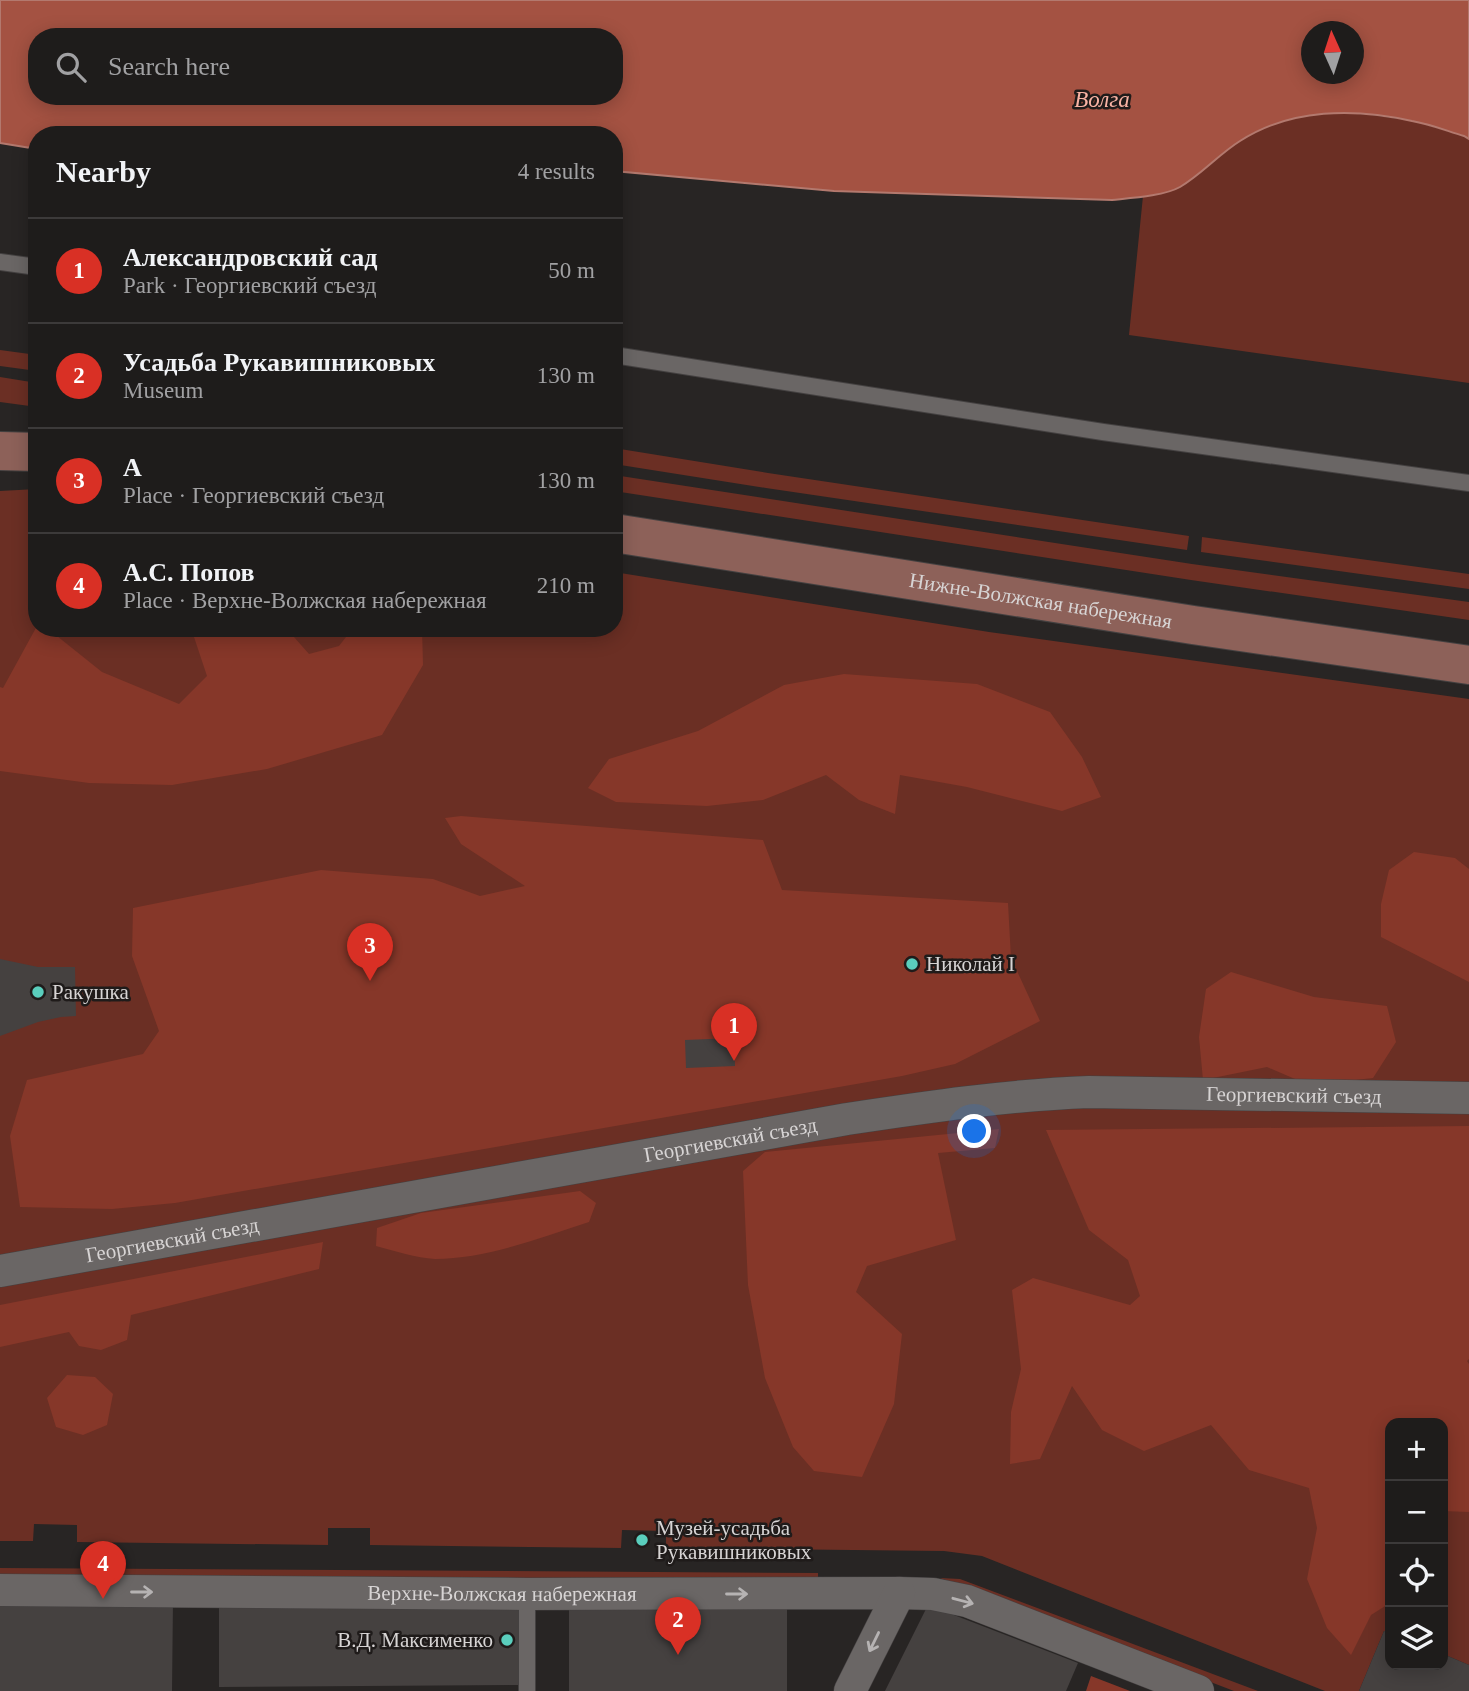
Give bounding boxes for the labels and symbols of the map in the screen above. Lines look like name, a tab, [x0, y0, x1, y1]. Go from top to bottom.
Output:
north arrow	[1301, 21, 1364, 84]
water label: Волга	[1074, 87, 1130, 112]
street label: Нижне-Волжская набережная	[908, 568, 1174, 634]
pin: 3	[347, 923, 393, 981]
place label: Николай I	[926, 952, 1015, 976]
marker: Николай I	[904, 956, 920, 972]
place label: Ракушка	[52, 980, 129, 1004]
marker: Ракушка	[30, 984, 46, 1000]
pin: 1	[711, 1003, 757, 1061]
street label: Георгиевский съезд	[1206, 1082, 1382, 1109]
street label: Георгиевский съезд	[642, 1113, 819, 1167]
your location	[957, 1114, 991, 1148]
street label: Георгиевский съезд	[84, 1213, 261, 1267]
place label: Музей-усадьба Рукавишниковых	[656, 1516, 812, 1564]
marker: Музей-усадьба Рукавишниковых	[634, 1532, 650, 1548]
pin: 4	[80, 1541, 126, 1599]
street label: Верхне-Волжская набережная	[367, 1581, 637, 1606]
one-way arrow	[130, 1585, 153, 1598]
one-way arrow	[725, 1587, 748, 1600]
one-way arrow	[952, 1595, 974, 1608]
pin: 2	[655, 1597, 701, 1655]
place label: В.Д. Максименко	[337, 1628, 493, 1652]
one-way arrow	[867, 1631, 881, 1652]
marker: В.Д. Максименко	[499, 1632, 515, 1648]

